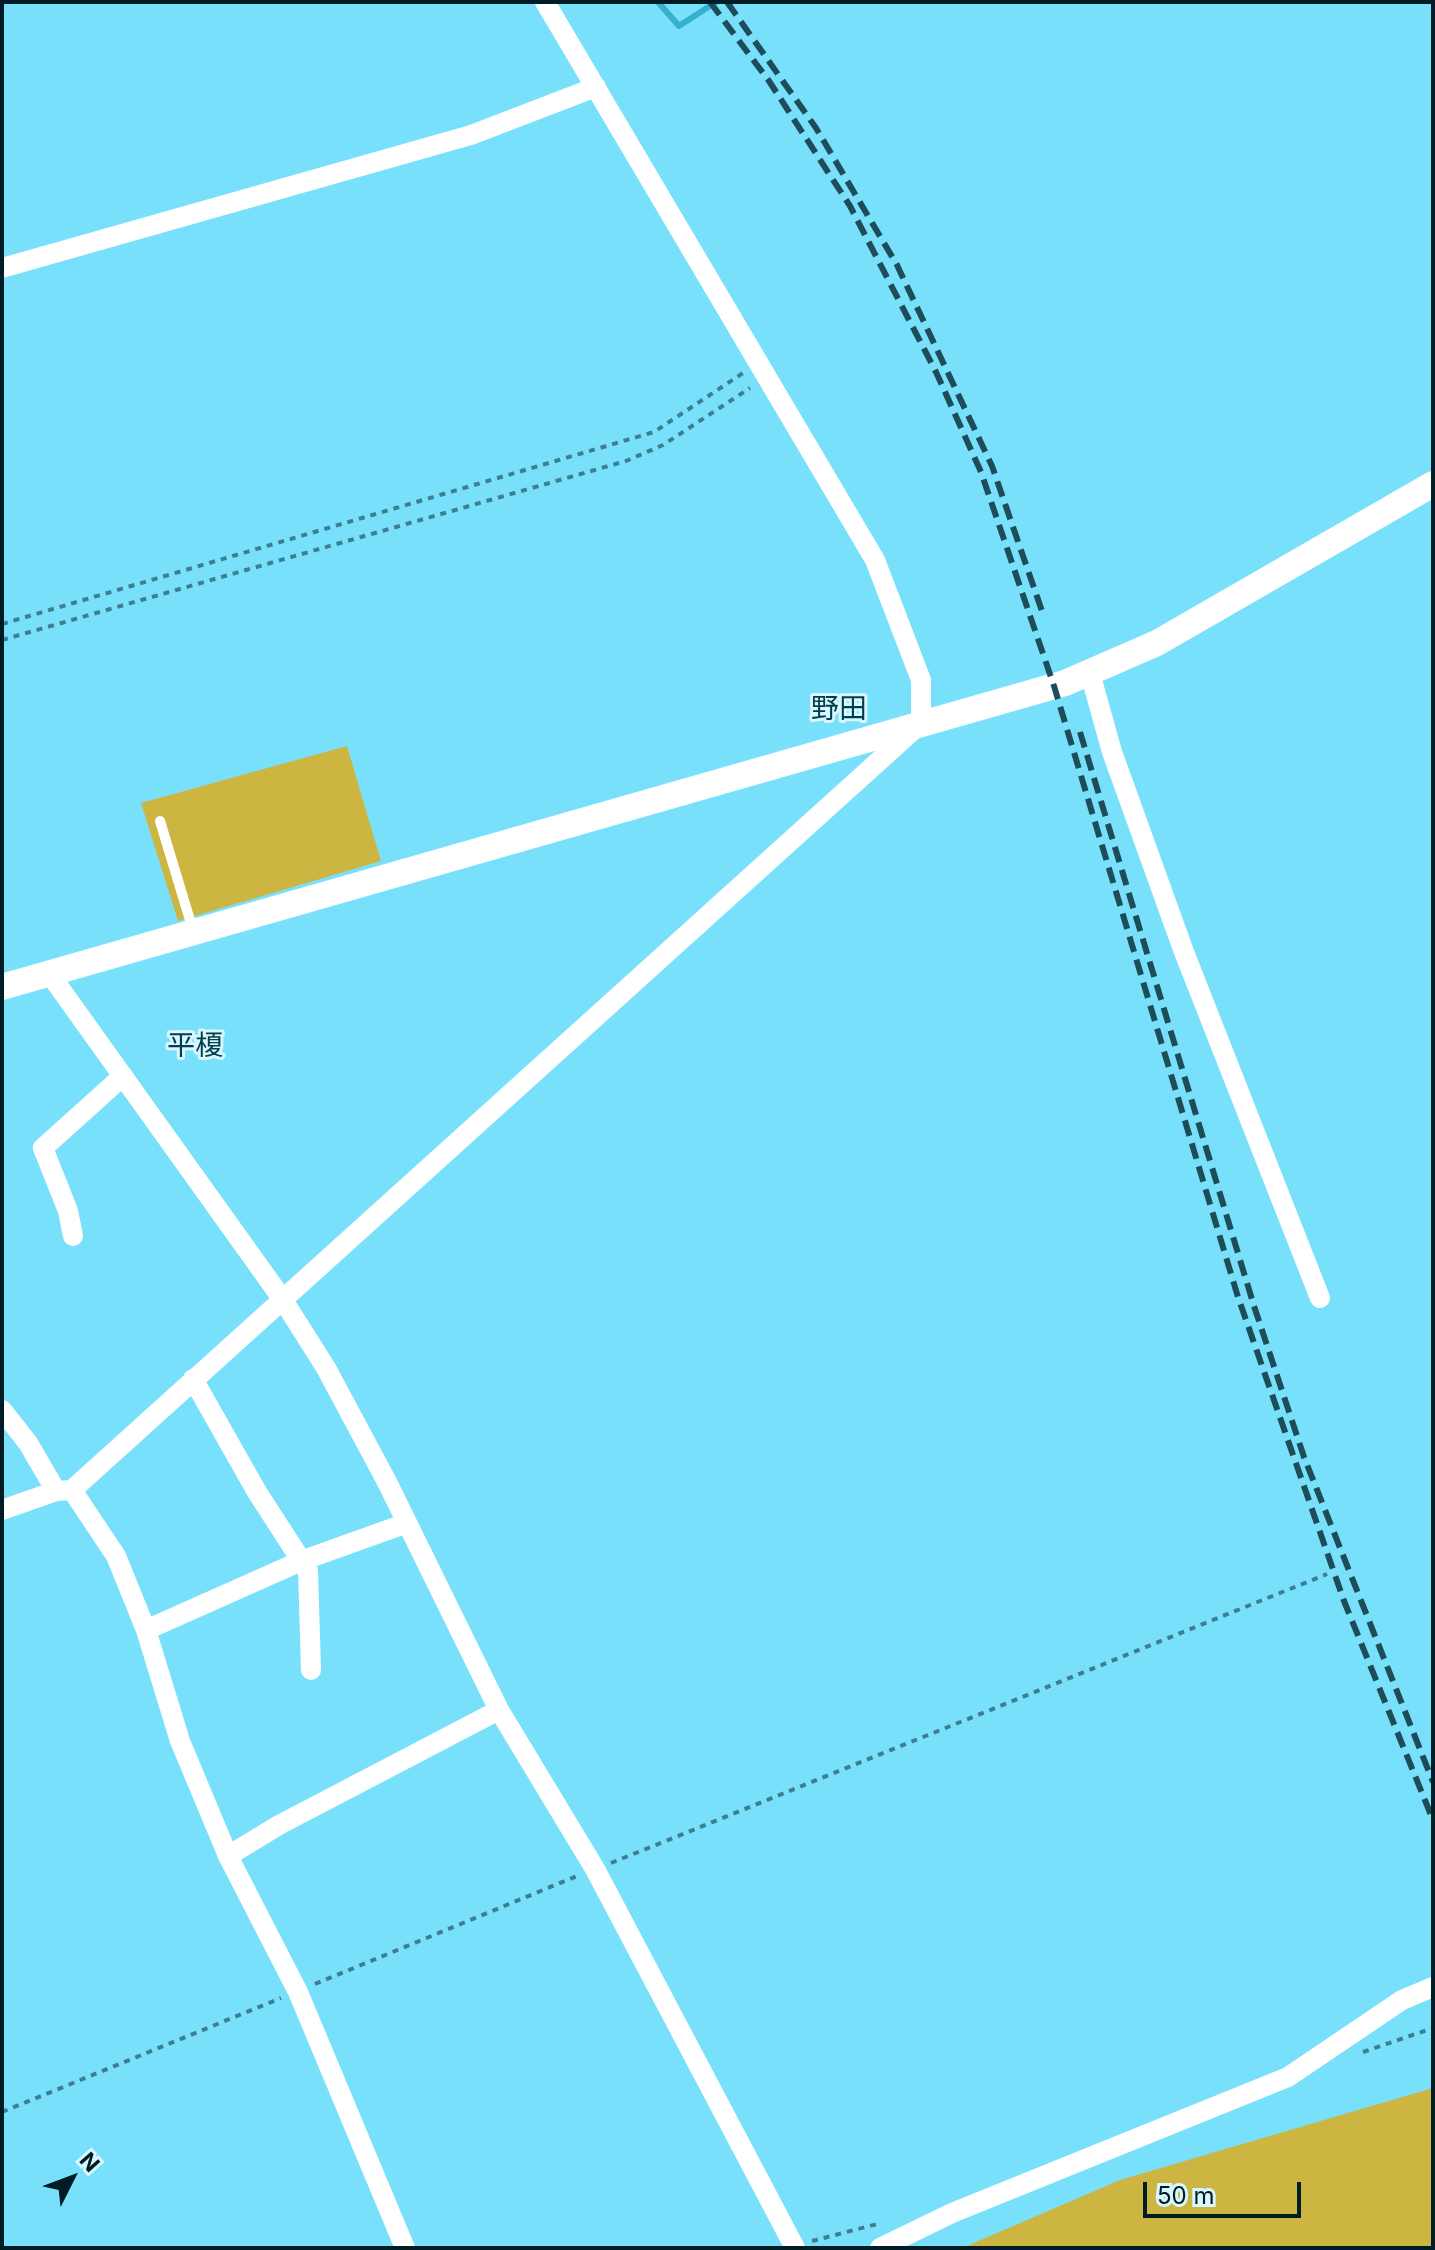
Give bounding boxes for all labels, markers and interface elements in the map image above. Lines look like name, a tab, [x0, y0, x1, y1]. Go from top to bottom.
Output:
district label: 野田	[811, 693, 867, 727]
district label: 平榎	[167, 1030, 223, 1064]
north arrow	[32, 2138, 112, 2218]
text: N	[75, 2147, 105, 2177]
scale bar	[1147, 2166, 1305, 2216]
text: 50 m	[1157, 2181, 1215, 2210]

